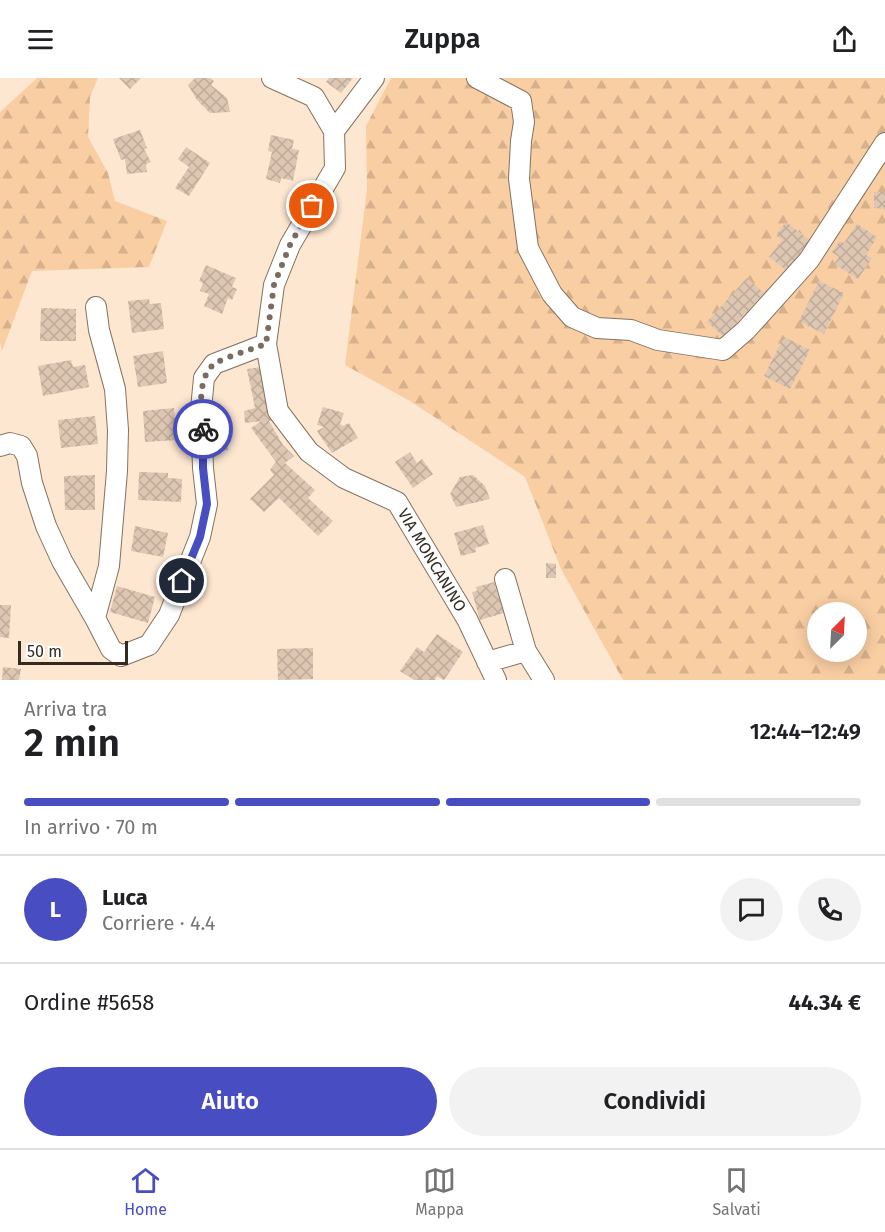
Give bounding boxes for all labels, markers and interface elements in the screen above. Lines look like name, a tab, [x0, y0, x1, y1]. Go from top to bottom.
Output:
icon: menu	[24, 23, 57, 56]
text: Zuppa	[404, 23, 481, 55]
icon: share	[828, 23, 861, 56]
pin	[286, 180, 337, 231]
icon: bag	[295, 189, 328, 222]
courier	[173, 399, 233, 459]
icon: bike	[187, 413, 220, 446]
street label: VIA MONCANINO	[394, 505, 470, 615]
pin	[156, 555, 207, 606]
icon: home	[165, 564, 198, 597]
north arrow	[807, 602, 867, 662]
map controls	[807, 602, 867, 662]
scale bar	[18, 638, 128, 666]
text: 50 m	[27, 642, 62, 661]
text: Arriva tra	[24, 697, 107, 721]
text: 12:44–12:49	[750, 718, 861, 745]
text: 2 min	[24, 720, 120, 766]
text: In arrivo · 70 m	[24, 815, 158, 839]
button: chat	[720, 878, 783, 941]
button: phone	[798, 878, 861, 941]
text: Luca	[102, 884, 148, 911]
text: L	[50, 896, 61, 923]
text: Corriere · 4.4	[102, 911, 215, 935]
text: Ordine #5658	[24, 989, 154, 1016]
text: 44.34 €	[788, 989, 861, 1016]
button: Aiuto	[24, 1067, 437, 1136]
button: Condividi	[449, 1067, 861, 1136]
tab: Home	[124, 1164, 167, 1219]
tab: Mappa	[415, 1164, 464, 1219]
tab: Salvati	[712, 1164, 761, 1219]

